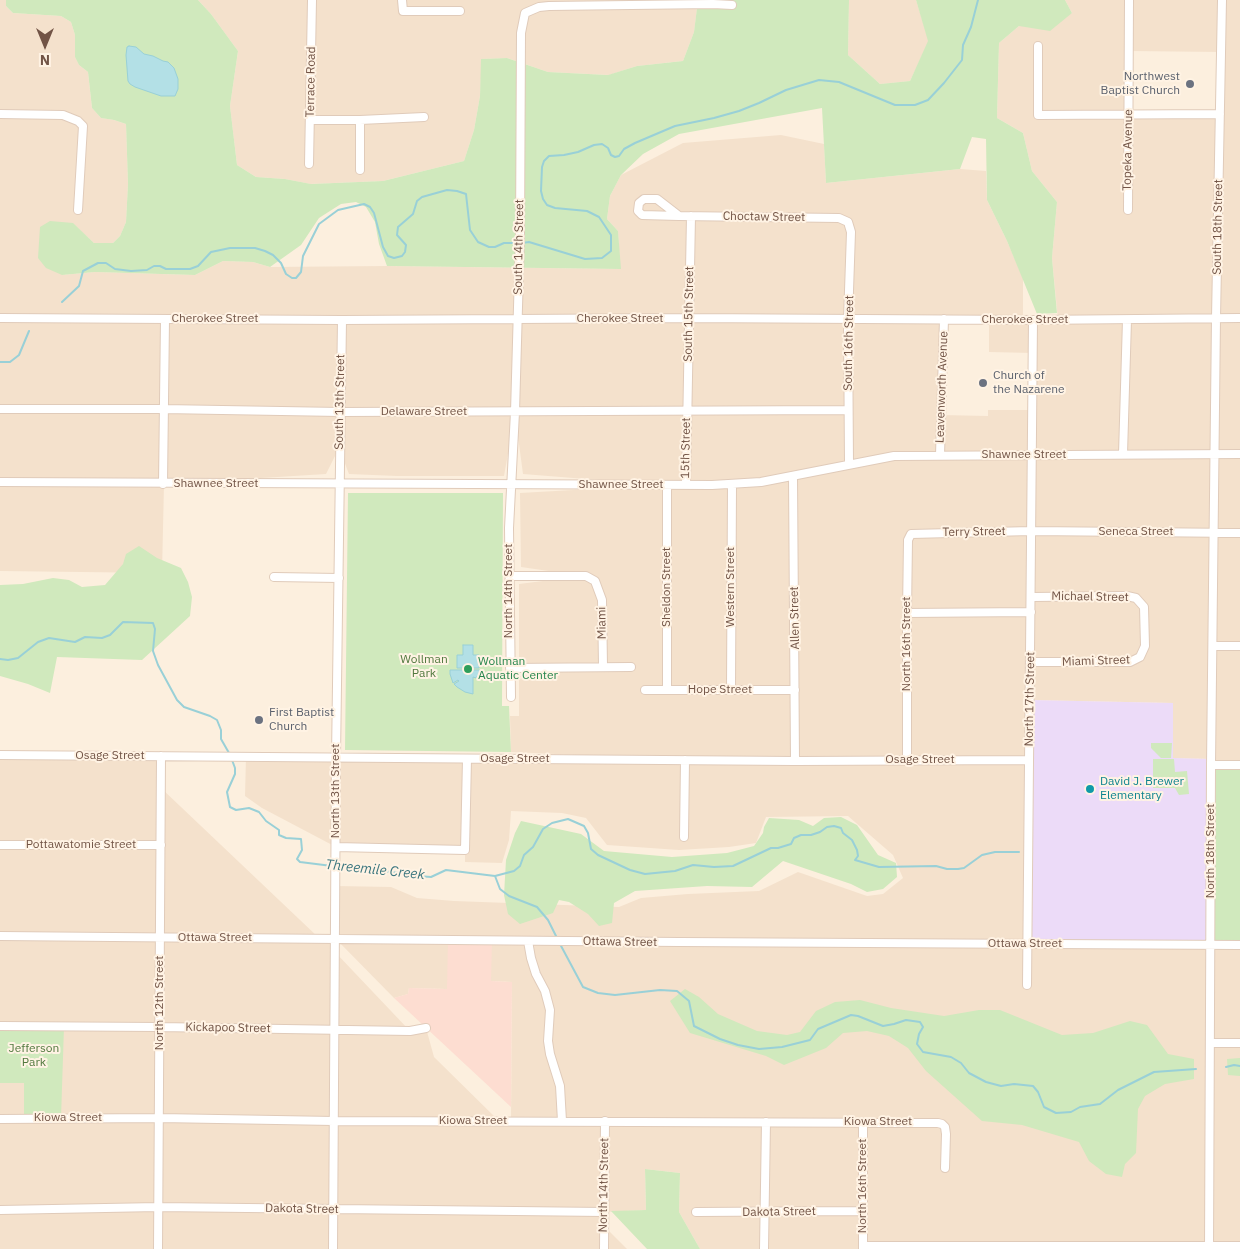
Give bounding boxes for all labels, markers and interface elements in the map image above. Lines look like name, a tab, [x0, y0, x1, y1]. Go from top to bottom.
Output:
north arrow	[20, 20, 70, 70]
street label: Terrace Road	[303, 46, 319, 118]
text: N	[40, 51, 50, 69]
place label: Northwest Baptist Church	[1101, 70, 1180, 98]
marker: Northwest Baptist Church	[1184, 78, 1196, 90]
street label: Topeka Avenue	[1120, 109, 1136, 191]
street label: South 18th Street	[1210, 179, 1226, 275]
street label: South 14th Street	[511, 199, 527, 295]
street label: Choctaw Street	[723, 209, 805, 225]
street label: South 15th Street	[681, 266, 697, 362]
street label: South 16th Street	[841, 295, 857, 391]
street label: Cherokee Street	[172, 312, 258, 326]
street label: Cherokee Street	[577, 312, 663, 326]
street label: Cherokee Street	[982, 313, 1068, 327]
street label: Leavenworth Avenue	[933, 331, 951, 443]
street label: South 13th Street	[332, 354, 348, 450]
place label: Church of the Nazarene	[993, 369, 1065, 397]
marker: Church of the Nazarene	[977, 377, 989, 389]
street label: Delaware Street	[381, 405, 467, 419]
street label: 15th Street	[678, 417, 694, 479]
street label: Shawnee Street	[981, 448, 1067, 462]
street label: Shawnee Street	[173, 477, 259, 491]
street label: Shawnee Street	[578, 478, 664, 492]
street label: Terry Street	[942, 524, 1006, 540]
street label: Seneca Street	[1098, 525, 1174, 539]
street label: North 14th Street	[502, 544, 516, 638]
street label: Sheldon Street	[660, 547, 674, 627]
street label: Western Street	[724, 547, 738, 627]
street label: Allen Street	[787, 586, 803, 650]
street label: Michael Street	[1051, 589, 1129, 605]
street label: North 16th Street	[900, 597, 914, 691]
street label: Miami	[595, 607, 609, 639]
street label: North 17th Street	[1022, 652, 1038, 746]
park label: Wollman Park	[400, 653, 448, 681]
street label: Miami Street	[1062, 653, 1130, 669]
place label: Wollman Aquatic Center	[478, 655, 558, 683]
marker: Wollman Aquatic Center	[462, 663, 474, 675]
street label: Hope Street	[688, 683, 752, 697]
place label: First Baptist Church	[269, 706, 334, 734]
marker: First Baptist Church	[253, 714, 265, 726]
street label: North 13th Street	[329, 744, 343, 838]
street label: Osage Street	[75, 749, 145, 763]
street label: Osage Street	[480, 752, 550, 766]
street label: Osage Street	[885, 753, 955, 767]
place label: David J. Brewer Elementary	[1100, 775, 1184, 803]
marker: David J. Brewer Elementary	[1084, 783, 1096, 795]
street label: North 18th Street	[1204, 804, 1218, 898]
street label: Pottawatomie Street	[26, 838, 136, 852]
water label: Threemile Creek	[324, 856, 426, 884]
street label: Ottawa Street	[178, 931, 252, 945]
street label: Ottawa Street	[583, 934, 657, 950]
street label: Ottawa Street	[988, 937, 1062, 951]
street label: North 12th Street	[153, 956, 167, 1050]
street label: Kickapoo Street	[185, 1020, 271, 1036]
park label: Jefferson Park	[9, 1042, 59, 1070]
street label: Kiowa Street	[34, 1111, 102, 1125]
street label: Kiowa Street	[439, 1114, 507, 1128]
street label: Kiowa Street	[844, 1115, 912, 1129]
street label: North 14th Street	[596, 1138, 612, 1232]
street label: North 16th Street	[856, 1139, 870, 1233]
street label: Dakota Street	[265, 1201, 339, 1217]
street label: Dakota Street	[742, 1204, 816, 1220]

